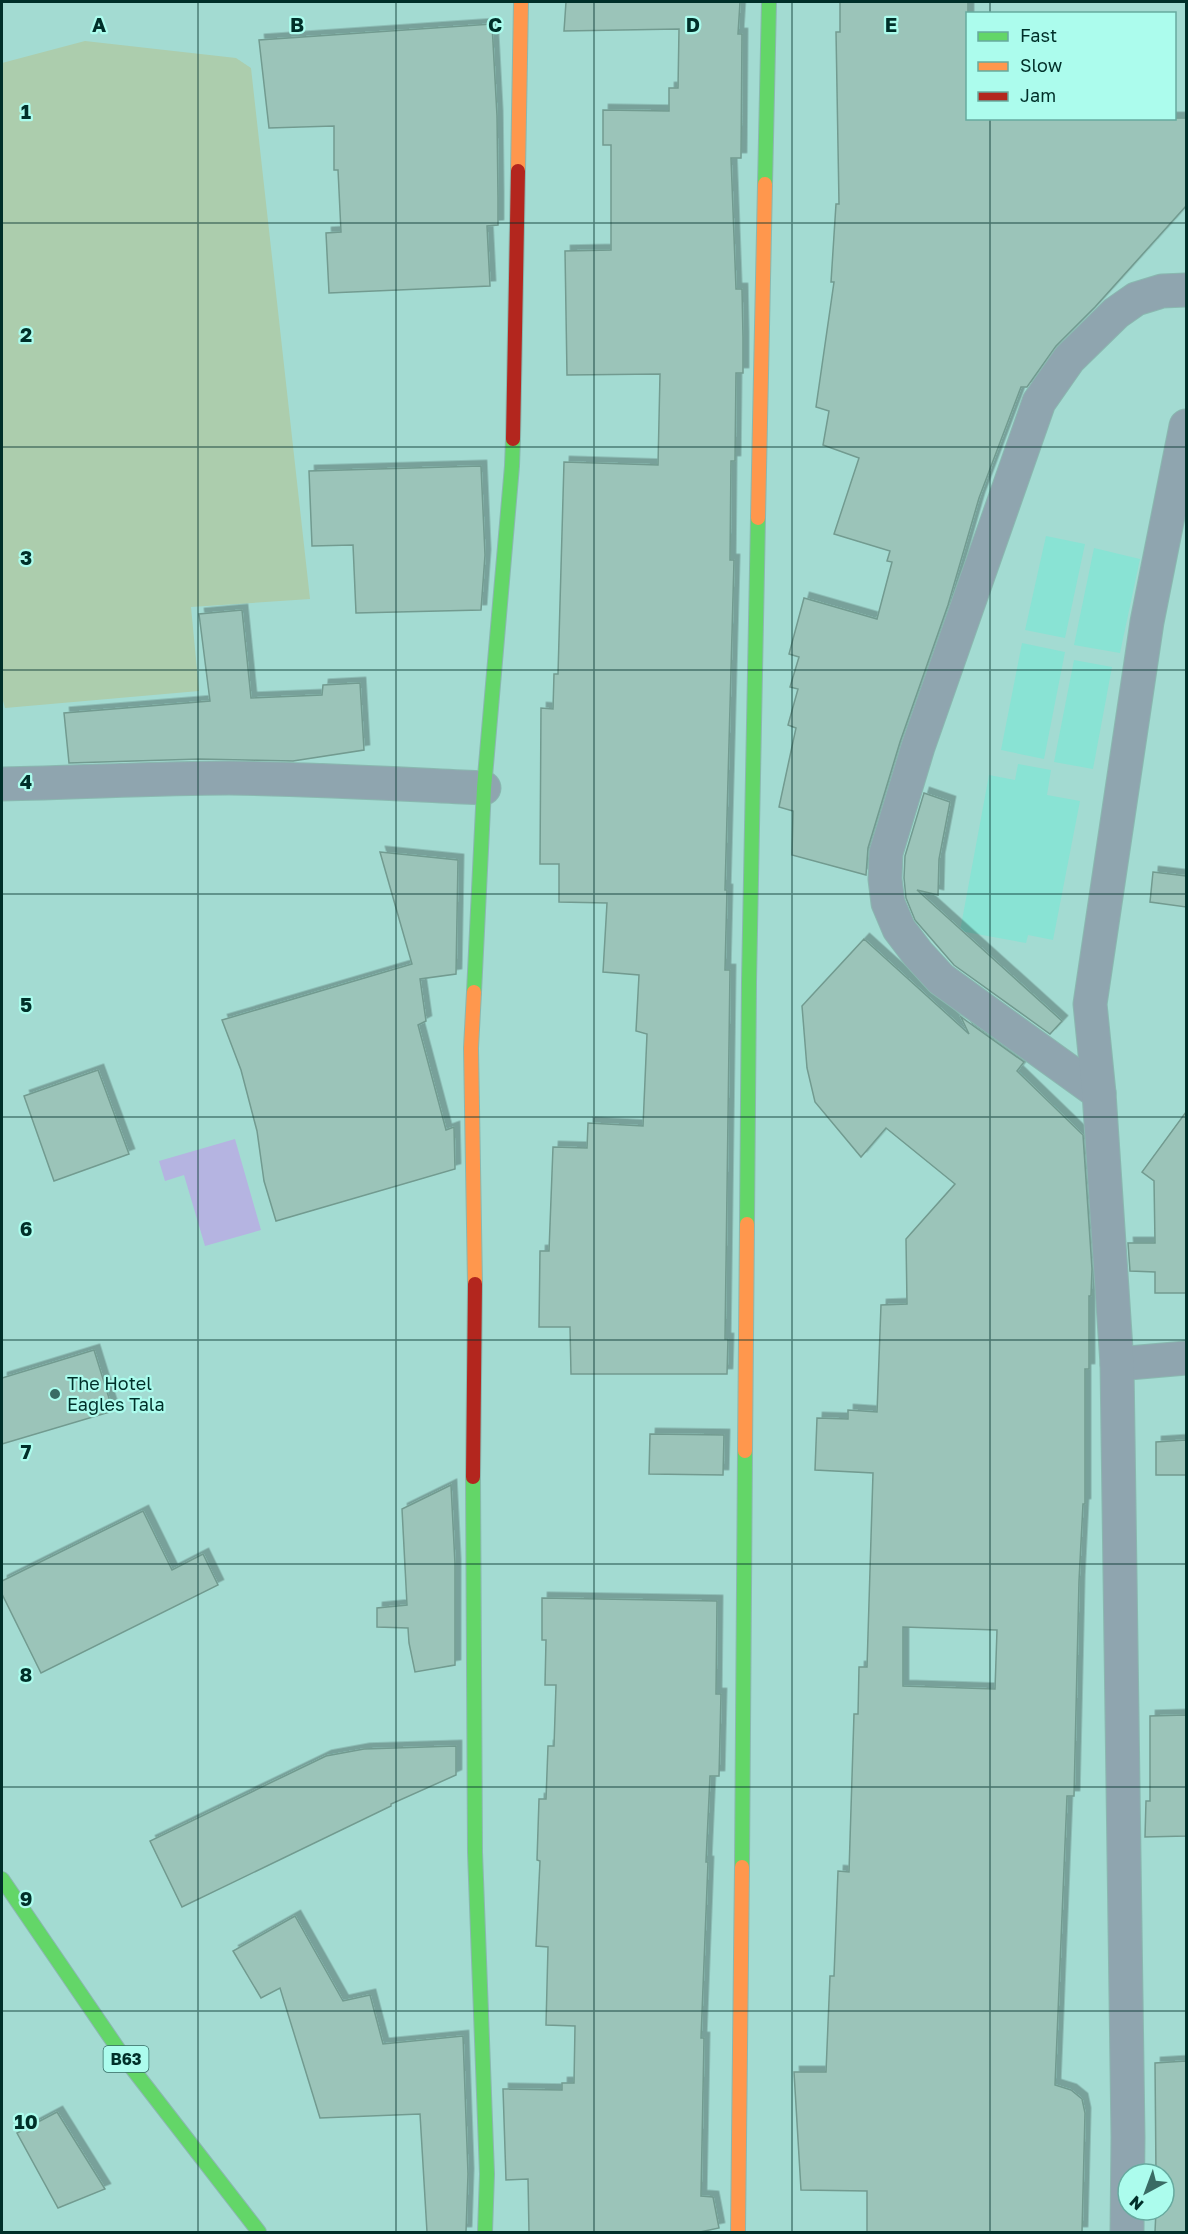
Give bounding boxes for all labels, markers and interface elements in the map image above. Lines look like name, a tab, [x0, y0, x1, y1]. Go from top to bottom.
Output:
text: A	[92, 12, 106, 36]
text: B	[290, 12, 304, 36]
text: C	[488, 12, 502, 36]
text: D	[686, 12, 700, 36]
text: E	[885, 12, 897, 36]
legend	[966, 12, 1176, 120]
text: Fast	[1020, 24, 1057, 46]
text: Slow	[1020, 54, 1063, 76]
text: Jam	[1020, 84, 1056, 106]
text: 1	[21, 99, 31, 123]
text: 2	[20, 322, 32, 346]
text: 3	[20, 545, 32, 569]
text: 4	[20, 769, 32, 793]
text: 5	[20, 992, 32, 1016]
text: 6	[20, 1216, 32, 1240]
place label: The Hotel Eagles Tala	[67, 1372, 165, 1415]
marker: The Hotel Eagles Tala	[48, 1387, 62, 1401]
text: 7	[21, 1439, 32, 1463]
text: 8	[20, 1662, 32, 1686]
text: 9	[20, 1886, 32, 1910]
road number: B63	[104, 2046, 148, 2072]
text: 10	[14, 2109, 38, 2133]
north arrow	[1116, 2162, 1176, 2222]
text: N	[1125, 2192, 1147, 2215]

